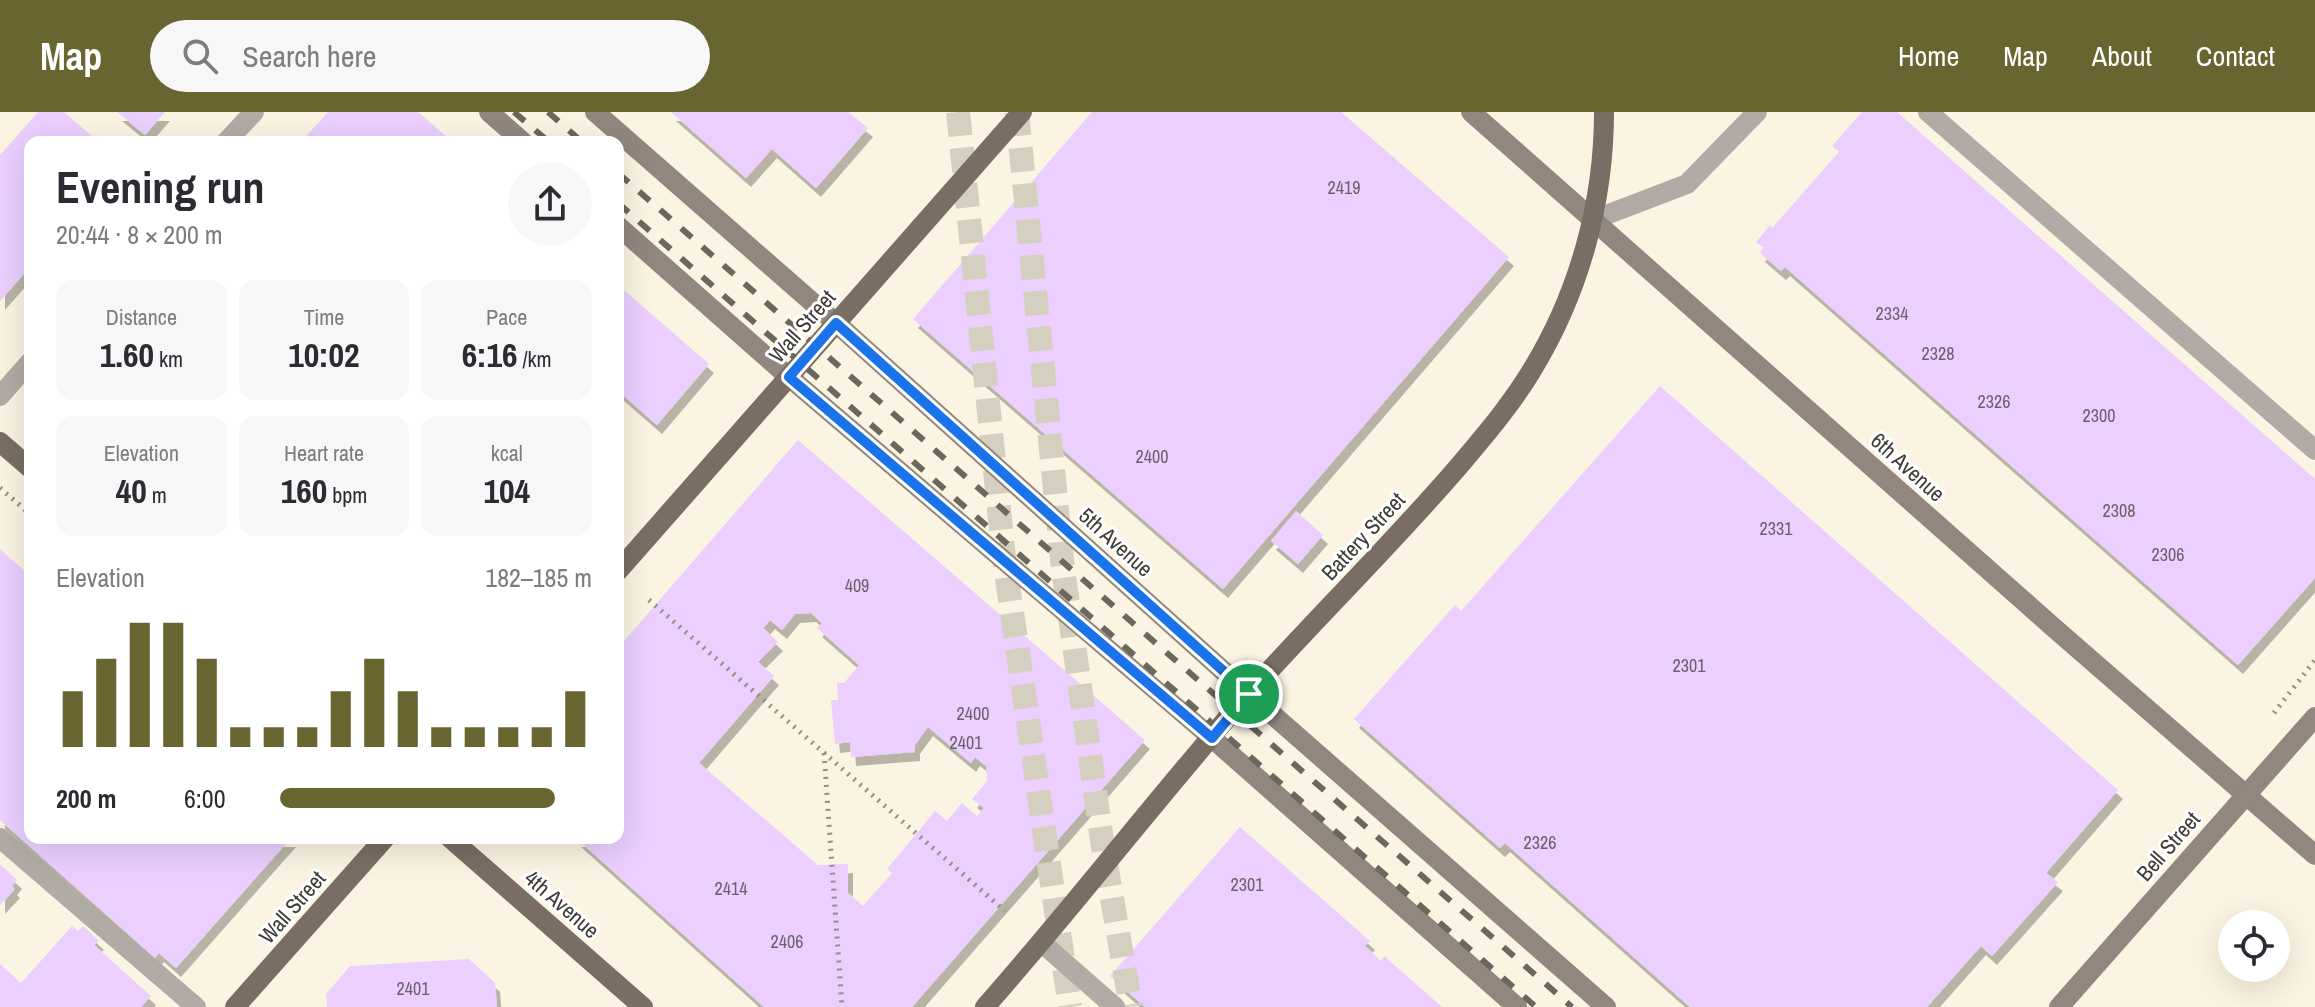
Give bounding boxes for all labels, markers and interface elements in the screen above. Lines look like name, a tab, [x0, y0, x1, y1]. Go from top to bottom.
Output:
search box	[150, 20, 710, 92]
text: Map	[40, 31, 102, 82]
icon: search	[178, 34, 222, 78]
text: Search here	[242, 36, 376, 76]
text: Home	[1898, 37, 1959, 75]
text: Map	[2003, 37, 2048, 75]
text: About	[2092, 37, 2152, 75]
text: Contact	[2196, 37, 2275, 75]
text: Evening run	[56, 157, 265, 217]
button: share	[508, 162, 592, 246]
house number: 2419	[1328, 175, 1360, 200]
text: 20:44 · 8 × 200 m	[56, 217, 223, 252]
street label: Wall Street	[762, 283, 842, 369]
house number: 2334	[1876, 301, 1908, 326]
text: Distance	[106, 302, 177, 332]
text: Time	[304, 302, 344, 332]
text: Pace	[486, 302, 527, 332]
text: 1.60	[100, 332, 154, 378]
text: 10:02	[288, 332, 360, 378]
text: 6:16	[462, 332, 518, 378]
house number: 2328	[1922, 341, 1954, 366]
text: km	[154, 344, 183, 374]
text: /km	[518, 344, 552, 374]
house number: 2326	[1978, 389, 2010, 414]
house number: 2300	[2083, 403, 2115, 428]
street label: 6th Avenue	[1865, 426, 1951, 508]
text: Elevation	[104, 438, 179, 468]
text: Heart rate	[284, 438, 364, 468]
text: kcal	[491, 438, 523, 468]
house number: 2400	[1136, 444, 1168, 469]
text: 40	[116, 468, 147, 514]
text: 160	[281, 468, 327, 514]
text: 104	[483, 468, 530, 514]
text: m	[147, 480, 167, 510]
text: bpm	[327, 480, 367, 510]
street label: Battery Street	[1314, 485, 1412, 587]
house number: 2308	[2103, 498, 2135, 523]
street label: 5th Avenue	[1073, 501, 1159, 583]
house number: 2331	[1760, 516, 1793, 541]
house number: 2306	[2152, 542, 2184, 567]
text: Elevation	[56, 560, 145, 595]
text: 182–185 m	[485, 560, 592, 595]
house number: 409	[845, 573, 869, 598]
house number: 2301	[1673, 653, 1706, 678]
pin	[1215, 660, 1283, 728]
icon: arrive	[1227, 672, 1271, 716]
house number: 2400	[957, 701, 989, 726]
house number: 2401	[950, 730, 983, 755]
text: 200 m	[56, 781, 116, 816]
text: 6:00	[184, 781, 226, 816]
street label: Bell Street	[2129, 805, 2207, 887]
house number: 2326	[1524, 830, 1556, 855]
street label: 4th Avenue	[518, 863, 606, 945]
street label: Wall Street	[252, 864, 332, 950]
house number: 2301	[1231, 872, 1264, 897]
house number: 2414	[715, 876, 747, 901]
map controls	[2218, 910, 2290, 982]
button: locate	[2218, 910, 2290, 982]
house number: 2406	[771, 929, 803, 954]
house number: 2401	[397, 976, 430, 1001]

